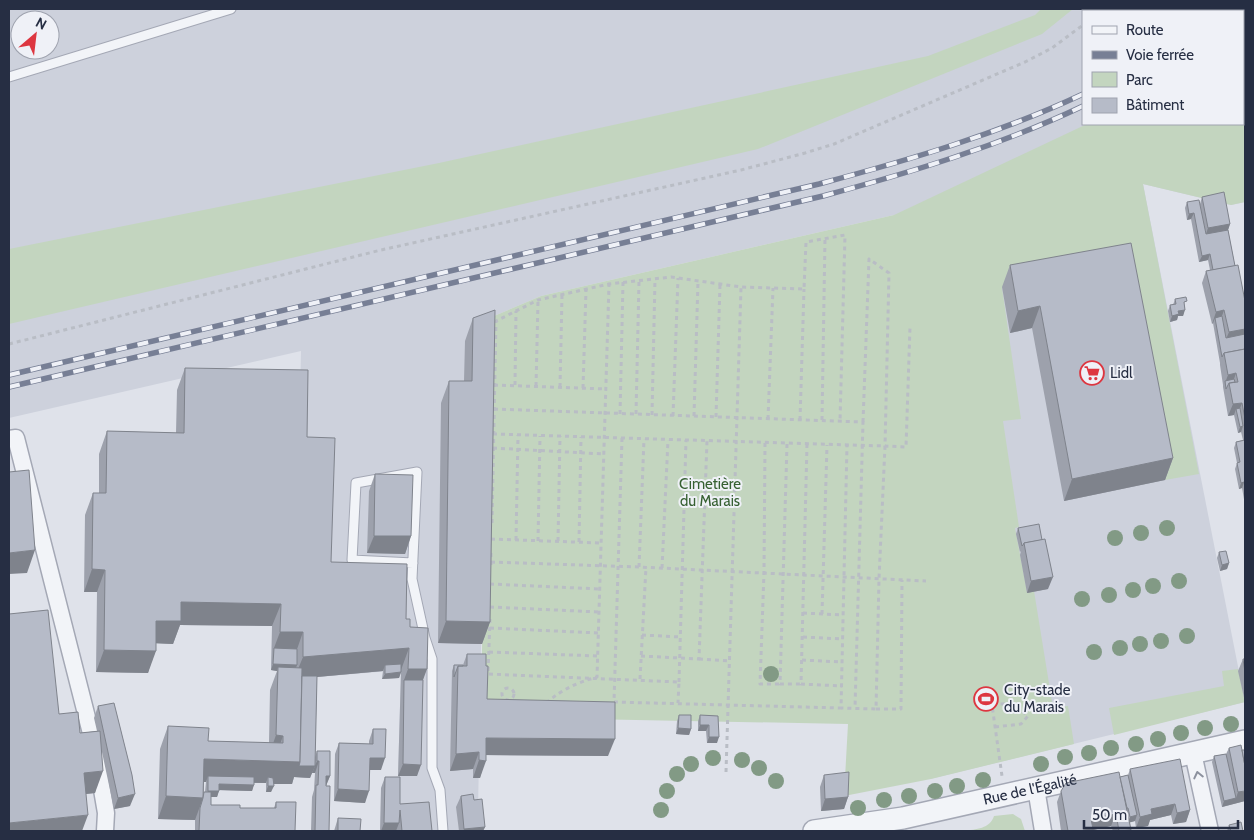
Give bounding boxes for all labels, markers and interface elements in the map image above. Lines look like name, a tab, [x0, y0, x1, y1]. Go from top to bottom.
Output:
north arrow	[10, 10, 60, 60]
legend	[1082, 10, 1244, 125]
text: N	[33, 13, 50, 34]
text: Route	[1126, 21, 1164, 39]
text: Voie ferrée	[1126, 46, 1194, 64]
text: Parc	[1126, 71, 1153, 89]
text: Bâtiment	[1126, 96, 1184, 114]
supermarket icon: Lidl	[1079, 360, 1105, 386]
place label: Lidl	[1110, 364, 1133, 382]
park label: Cimetière du Marais	[679, 475, 741, 510]
place label: City-stade du Marais	[1004, 681, 1071, 716]
sports icon: City-stade du Marais	[973, 686, 999, 712]
street label: Rue de l'Égalité	[981, 770, 1079, 809]
one-way arrow	[1193, 771, 1204, 780]
scale bar	[1084, 798, 1238, 830]
text: 50 m	[1092, 806, 1127, 824]

